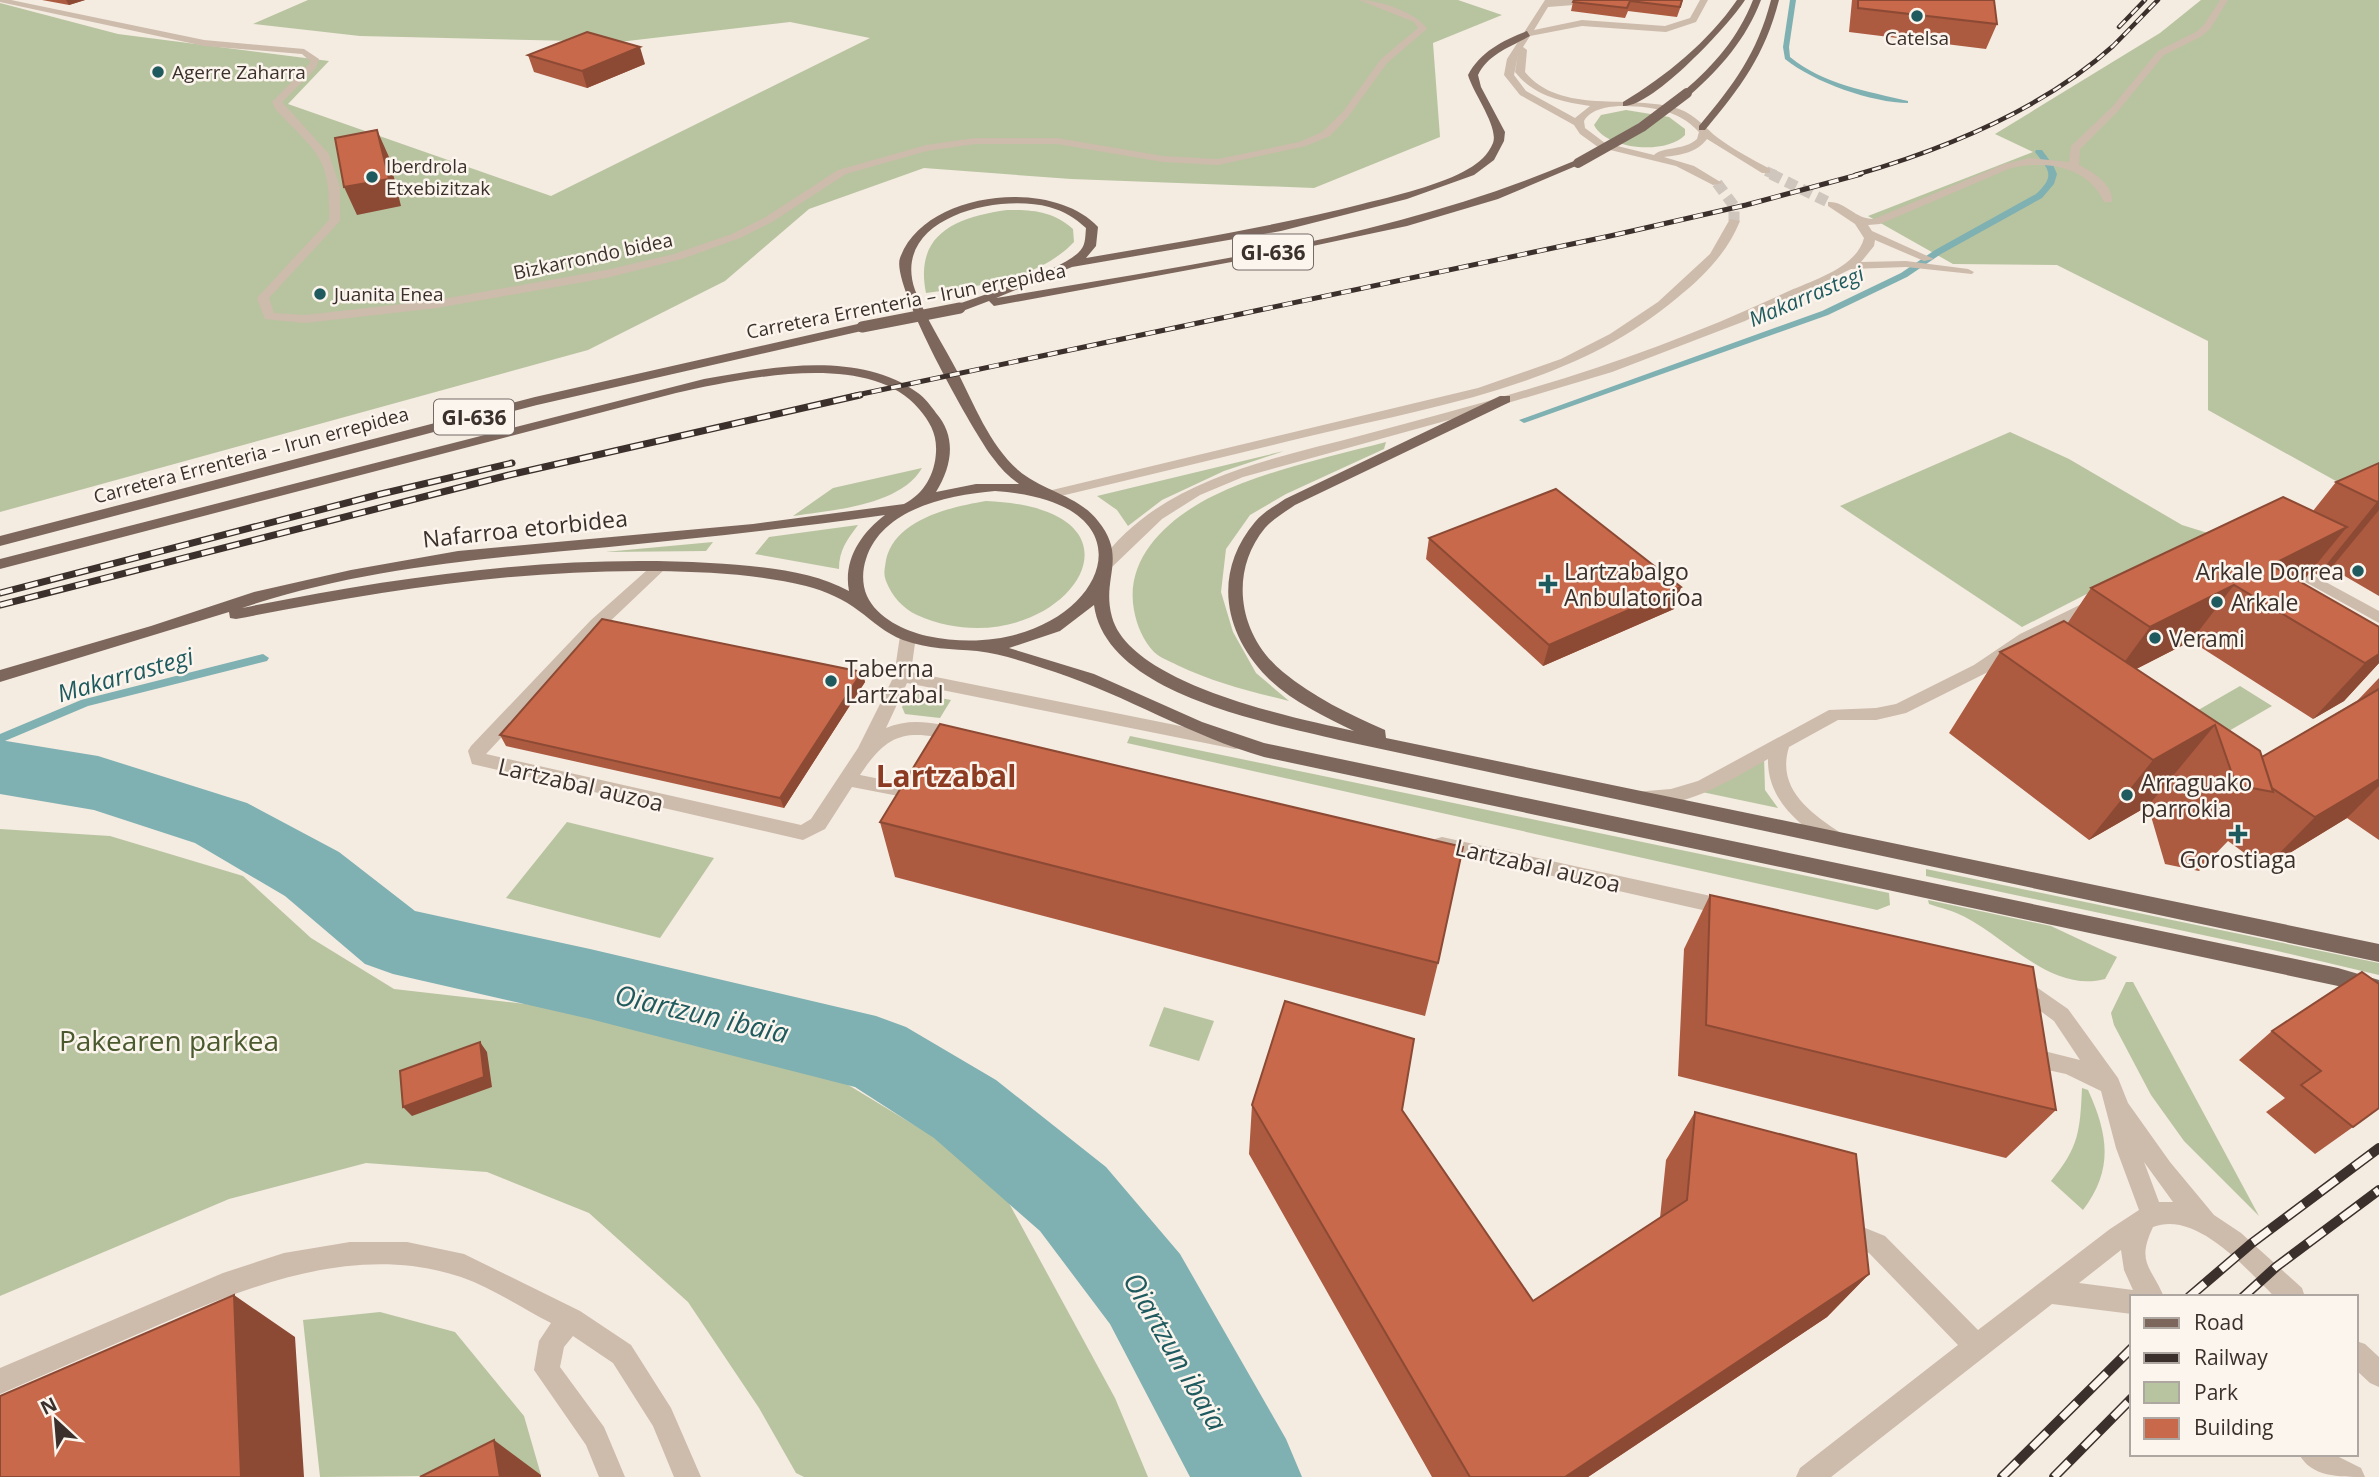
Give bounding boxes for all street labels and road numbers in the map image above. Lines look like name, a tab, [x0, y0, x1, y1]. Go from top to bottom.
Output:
street label: Bizkarrondo bidea	[511, 226, 675, 286]
road number: GI-636	[1233, 234, 1313, 270]
street label: Carretera Errenteria – Irun errepidea	[744, 257, 1068, 345]
street label: Carretera Errenteria – Irun errepidea	[91, 400, 411, 510]
road number: GI-636	[434, 400, 514, 434]
street label: Nafarroa etorbidea	[421, 501, 629, 555]
street label: Lartzabal auzoa	[495, 749, 667, 819]
street label: Lartzabal auzoa	[1452, 830, 1624, 900]

